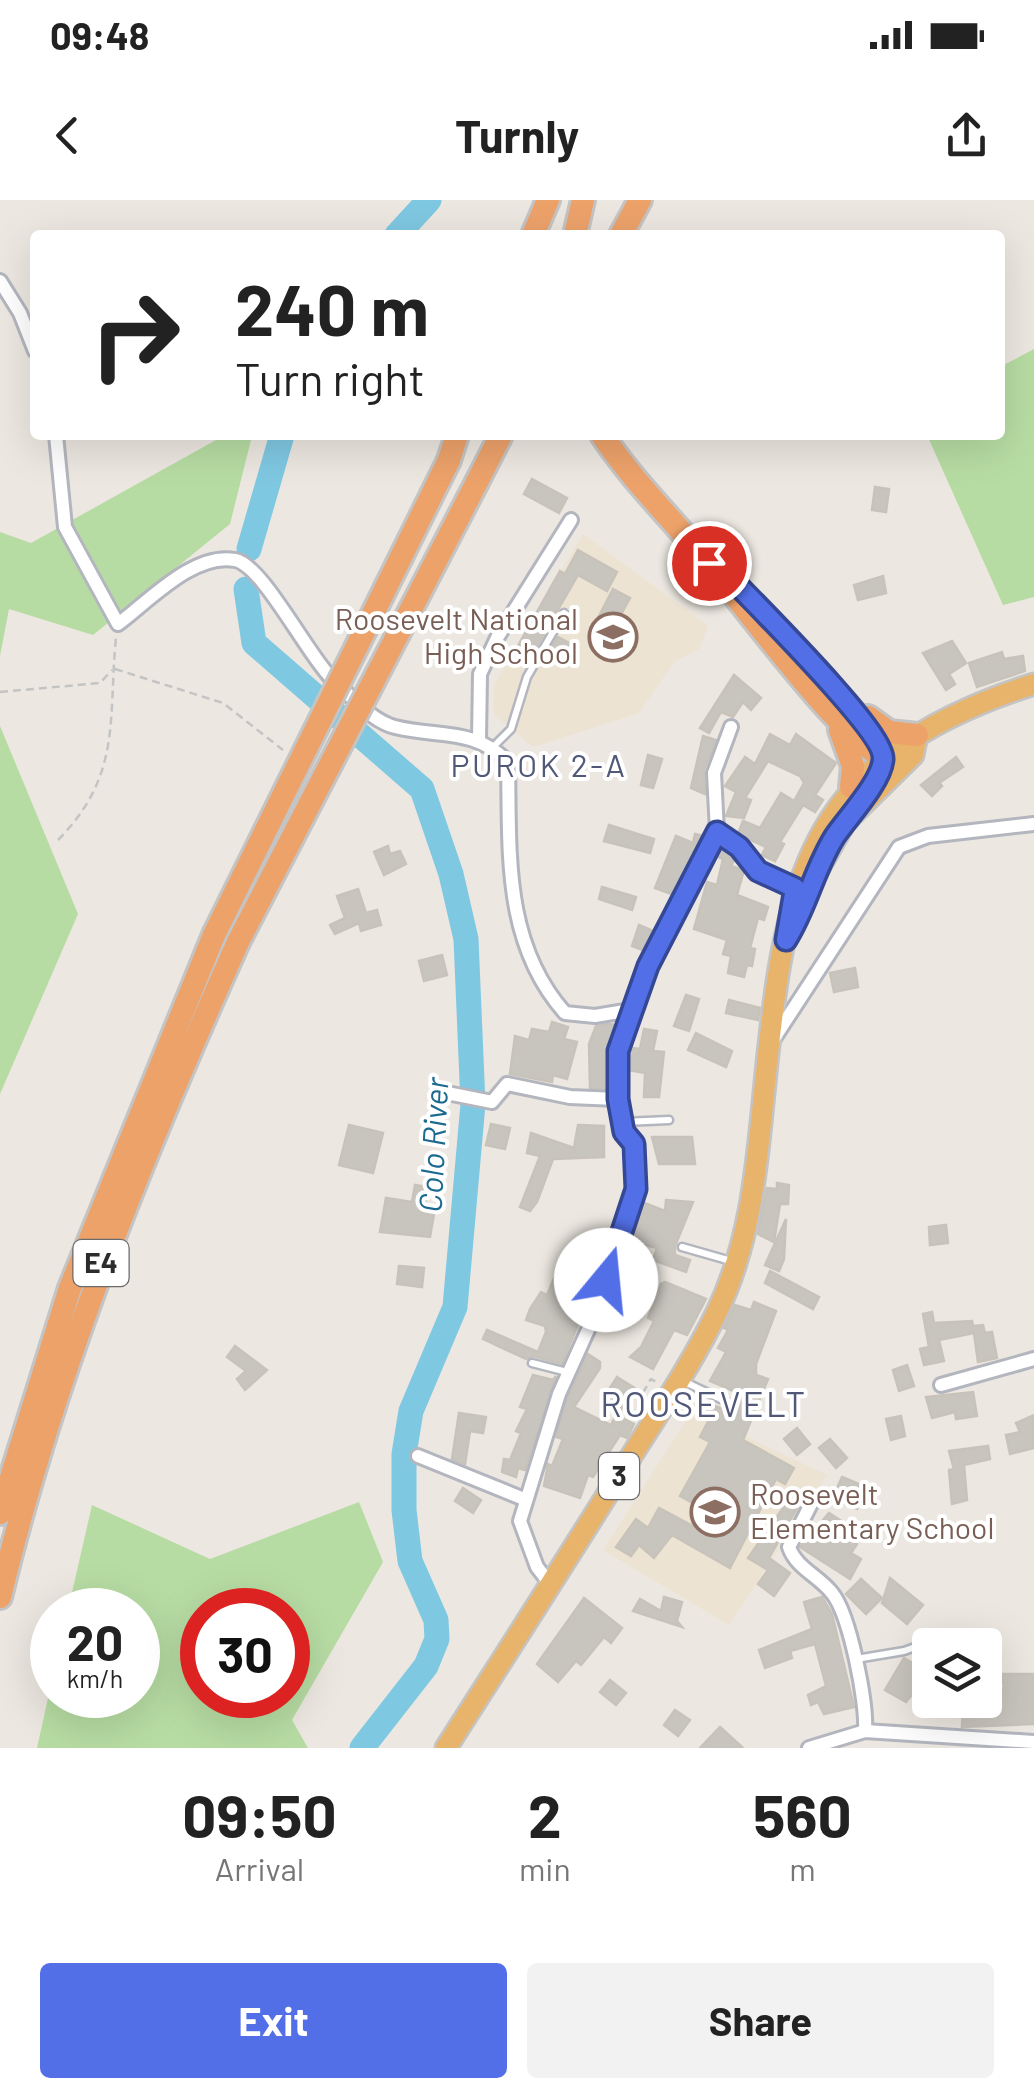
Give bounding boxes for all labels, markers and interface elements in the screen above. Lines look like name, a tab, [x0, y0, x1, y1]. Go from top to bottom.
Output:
text: 09:48	[50, 12, 149, 58]
icon: back	[40, 108, 95, 163]
text: Turnly	[455, 108, 579, 162]
icon: share	[939, 108, 994, 163]
text: 240 m	[235, 266, 429, 350]
icon: right	[70, 270, 200, 400]
text: Turn right	[235, 351, 425, 405]
pin	[667, 521, 752, 606]
icon: arrive	[682, 536, 737, 591]
place label: Roosevelt National High School	[335, 600, 578, 670]
school or university icon: Roosevelt National High School	[587, 611, 639, 663]
district label: PUROK 2-A	[451, 745, 627, 783]
water label: Colo River	[409, 1075, 455, 1213]
position arrow	[554, 1228, 658, 1332]
road number: E4	[74, 1240, 128, 1286]
district label: ROOSEVELT	[600, 1382, 808, 1424]
road number: 3	[599, 1453, 639, 1499]
place label: Roosevelt Elementary School	[750, 1475, 994, 1545]
school or university icon: Roosevelt Elementary School	[689, 1486, 741, 1538]
speed limit sign: 30	[180, 1588, 310, 1718]
text: 20	[67, 1611, 123, 1671]
map controls	[912, 1628, 1002, 1718]
button: layers	[912, 1628, 1002, 1718]
text: km/h	[67, 1663, 123, 1693]
text: 09:50	[182, 1778, 337, 1850]
text: 2	[528, 1778, 562, 1850]
text: 560	[753, 1778, 852, 1850]
text: Arrival	[215, 1849, 304, 1887]
text: min	[519, 1849, 571, 1887]
text: m	[789, 1849, 816, 1887]
button: Exit	[40, 1963, 507, 2078]
button: Share	[527, 1963, 994, 2078]

